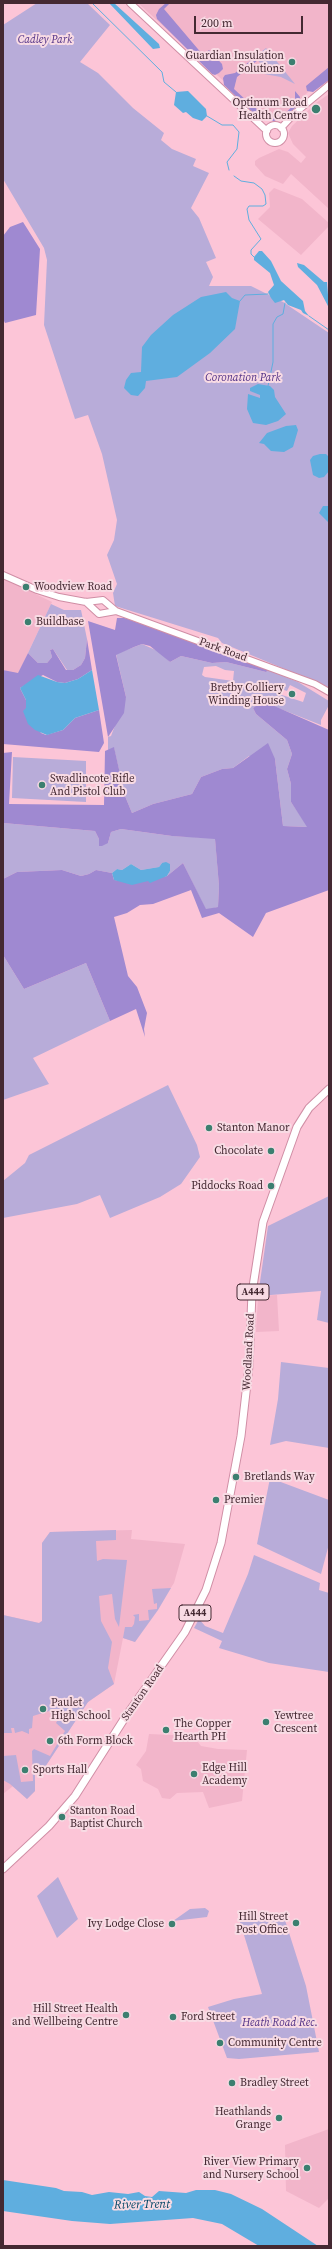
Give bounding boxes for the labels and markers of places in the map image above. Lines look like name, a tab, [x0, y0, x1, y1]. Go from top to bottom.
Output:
place label: Guardian Insulation Solutions	[185, 49, 284, 75]
marker: Guardian Insulation Solutions	[287, 57, 297, 67]
place label: Optimum Road Health Centre	[232, 96, 307, 122]
marker: Optimum Road Health Centre	[310, 103, 322, 115]
place label: Woodview Road	[34, 580, 112, 594]
marker: Woodview Road	[21, 582, 31, 592]
place label: Buildbase	[36, 615, 84, 629]
marker: Buildbase	[23, 617, 33, 627]
place label: Bretby Colliery Winding House	[208, 681, 284, 707]
marker: Bretby Colliery Winding House	[287, 689, 297, 699]
place label: Swadlincote Rifle And Pistol Club	[50, 772, 135, 798]
marker: Swadlincote Rifle And Pistol Club	[37, 780, 47, 790]
place label: Stanton Manor	[217, 1121, 290, 1135]
marker: Stanton Manor	[204, 1123, 214, 1133]
place label: Chocolate	[214, 1144, 263, 1158]
marker: Chocolate	[266, 1146, 276, 1156]
place label: Piddocks Road	[191, 1179, 263, 1193]
marker: Piddocks Road	[266, 1181, 276, 1191]
place label: Bretlands Way	[244, 1470, 315, 1484]
marker: Bretlands Way	[231, 1472, 241, 1482]
place label: Premier	[224, 1493, 264, 1507]
marker: Premier	[211, 1495, 221, 1505]
place label: Paulet High School	[51, 1696, 110, 1722]
marker: Paulet High School	[38, 1704, 48, 1714]
place label: Yewtree Crescent	[274, 1709, 317, 1735]
place label: The Copper Hearth PH	[174, 1717, 231, 1743]
marker: Yewtree Crescent	[261, 1717, 271, 1727]
marker: The Copper Hearth PH	[161, 1725, 171, 1735]
place label: 6th Form Block	[58, 1734, 133, 1748]
marker: 6th Form Block	[45, 1736, 55, 1746]
place label: Edge Hill Academy	[202, 1761, 247, 1787]
place label: Sports Hall	[33, 1763, 87, 1777]
marker: Sports Hall	[20, 1765, 30, 1775]
marker: Edge Hill Academy	[189, 1769, 199, 1779]
place label: Stanton Road Baptist Church	[70, 1804, 143, 1830]
marker: Stanton Road Baptist Church	[57, 1812, 67, 1822]
place label: Hill Street Post Office	[236, 1910, 288, 1936]
place label: Ivy Lodge Close	[87, 1917, 164, 1931]
marker: Hill Street Post Office	[291, 1918, 301, 1928]
marker: Ivy Lodge Close	[167, 1919, 177, 1929]
place label: Hill Street Health and Wellbeing Centre	[12, 2002, 118, 2028]
marker: Hill Street Health and Wellbeing Centre	[121, 2010, 131, 2020]
place label: Ford Street	[181, 2010, 235, 2024]
marker: Ford Street	[168, 2012, 178, 2022]
place label: Community Centre	[228, 2036, 322, 2050]
marker: Community Centre	[215, 2038, 225, 2048]
place label: Bradley Street	[240, 2076, 309, 2090]
marker: Bradley Street	[227, 2078, 237, 2088]
place label: Heathlands Grange	[215, 2105, 271, 2131]
marker: Heathlands Grange	[274, 2113, 284, 2123]
place label: River View Primary and Nursery School	[203, 2155, 299, 2181]
marker: River View Primary and Nursery School	[302, 2163, 312, 2173]

